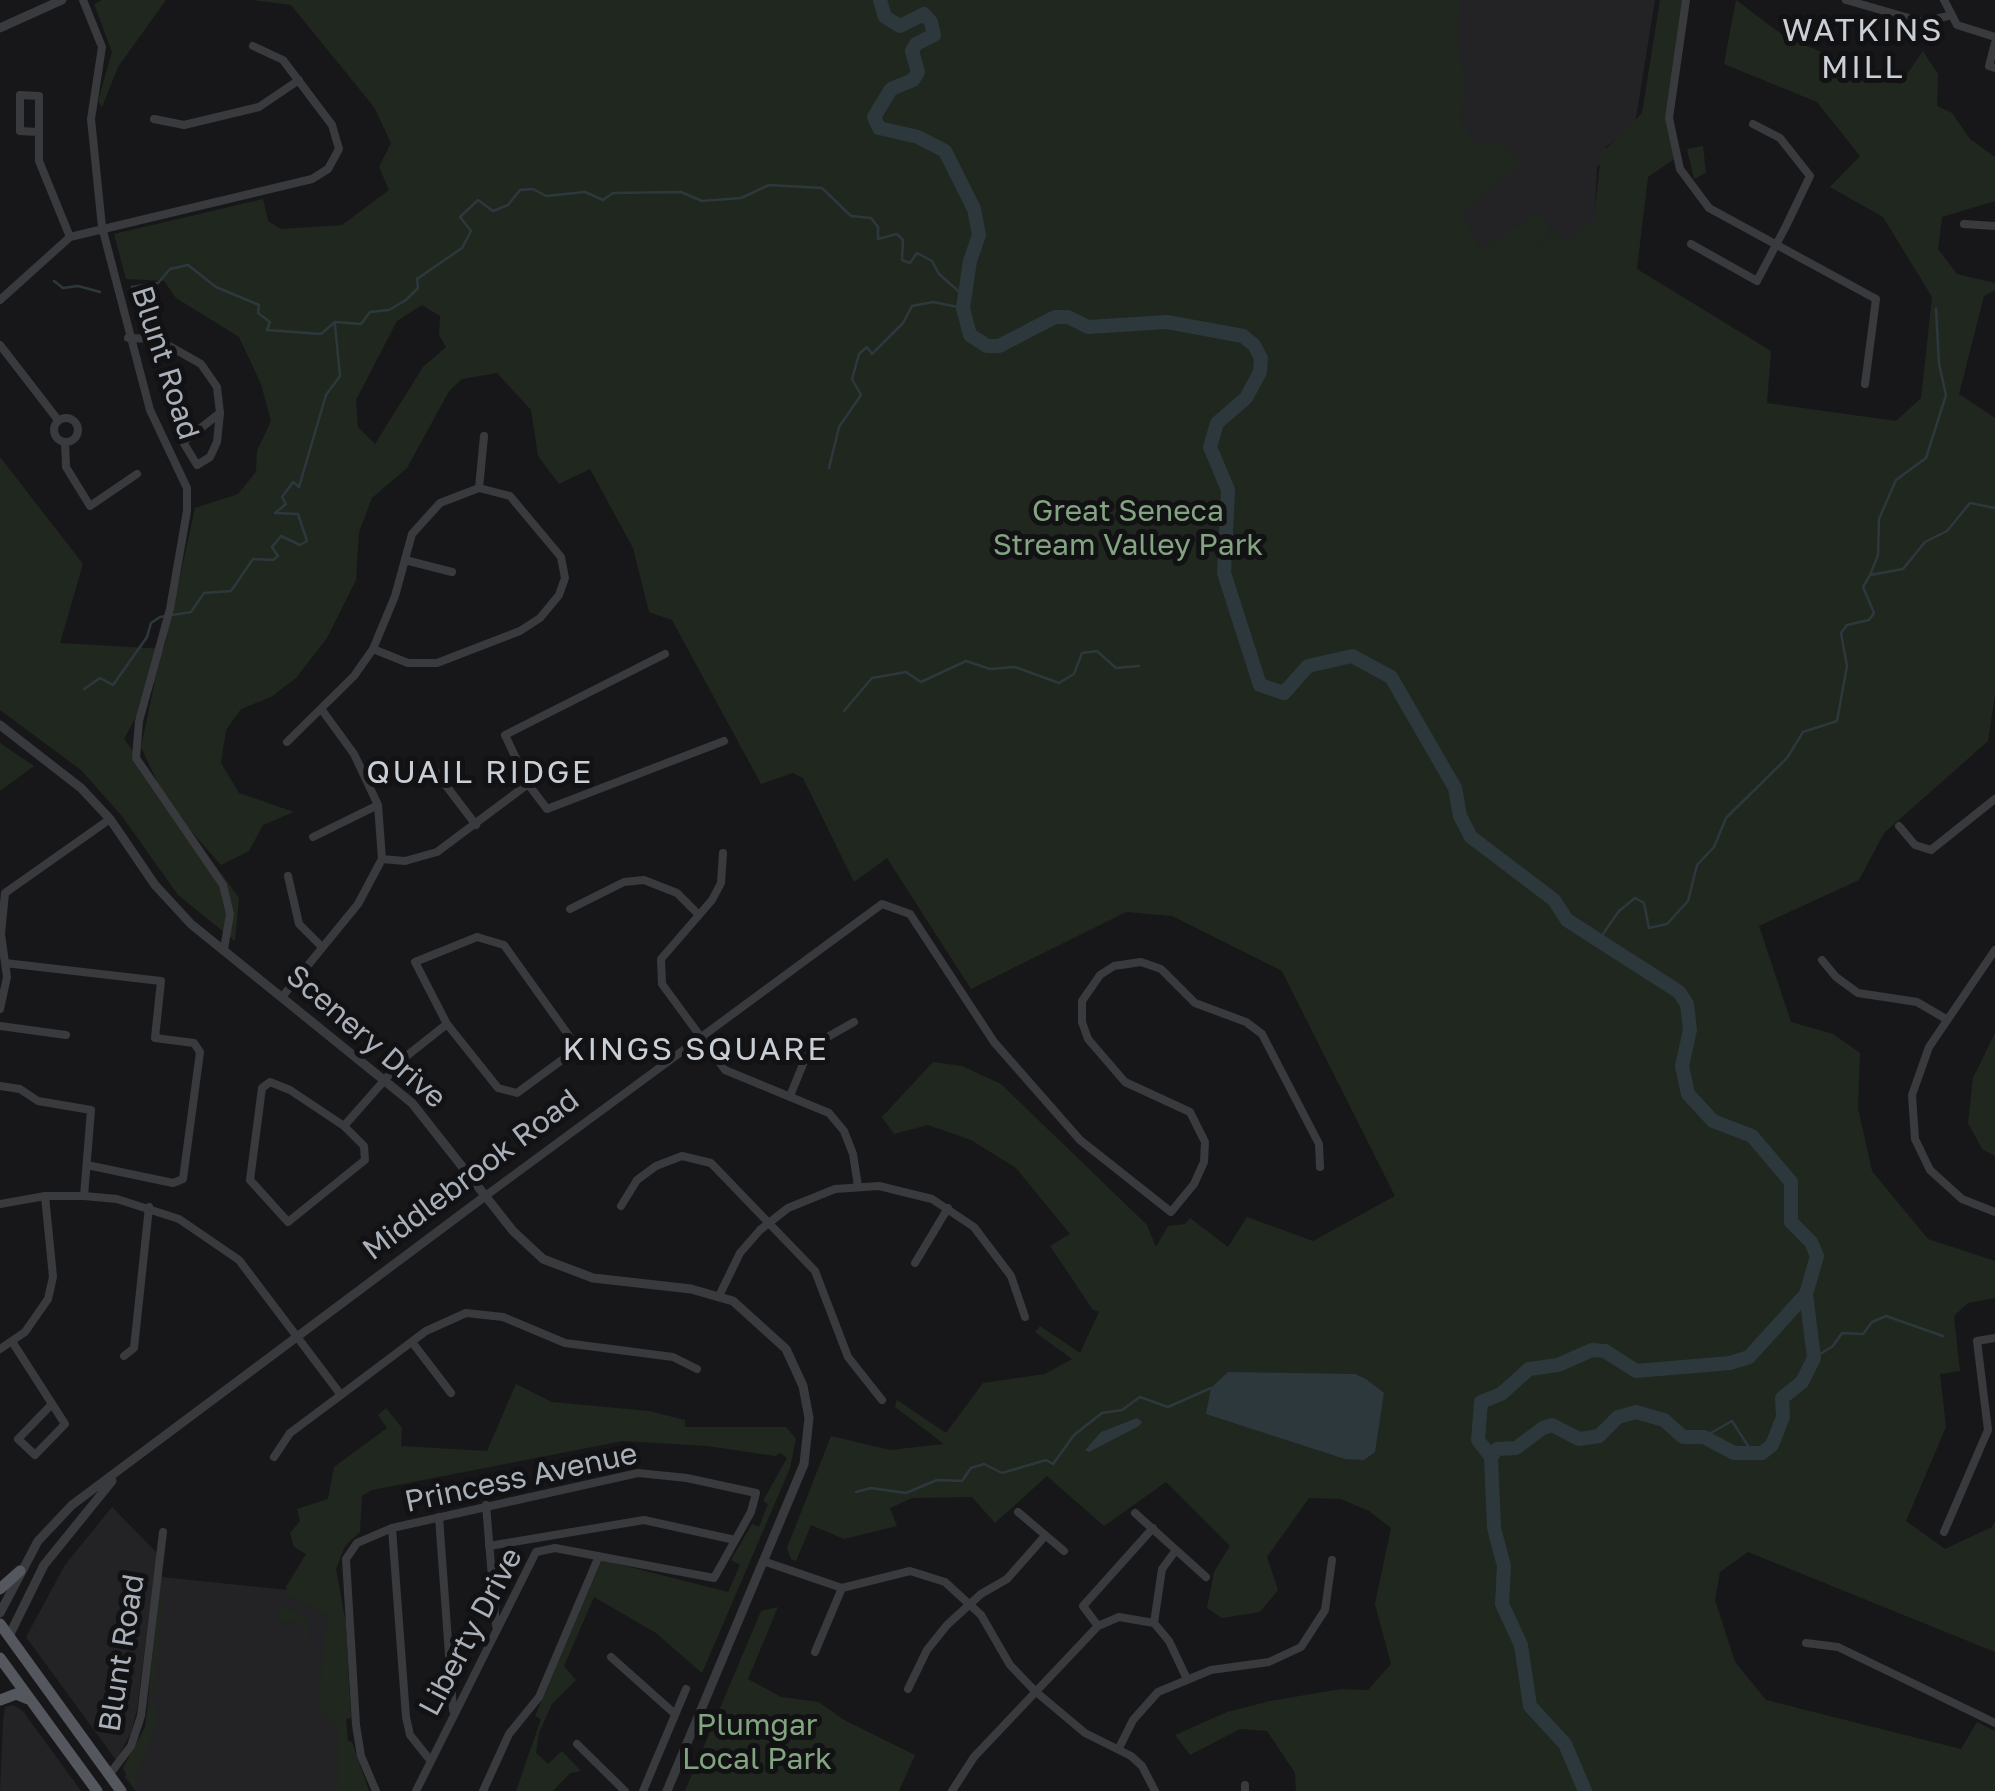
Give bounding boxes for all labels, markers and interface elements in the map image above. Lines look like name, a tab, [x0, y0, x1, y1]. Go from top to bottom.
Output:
district label: WATKINS MILL	[1782, 12, 1944, 87]
street label: Blunt Road	[123, 282, 207, 444]
park label: Great Seneca Stream Valley Park	[993, 493, 1263, 564]
district label: QUAIL RIDGE	[366, 754, 594, 792]
street label: Scenery Drive	[279, 958, 453, 1116]
district label: KINGS SQUARE	[563, 1031, 829, 1069]
street label: Middlebrook Road	[356, 1082, 586, 1268]
street label: Princess Avenue	[401, 1436, 641, 1520]
street label: Liberty Drive	[412, 1542, 530, 1722]
street label: Blunt Road	[92, 1572, 152, 1734]
park label: Plumgar Local Park	[682, 1707, 832, 1778]

